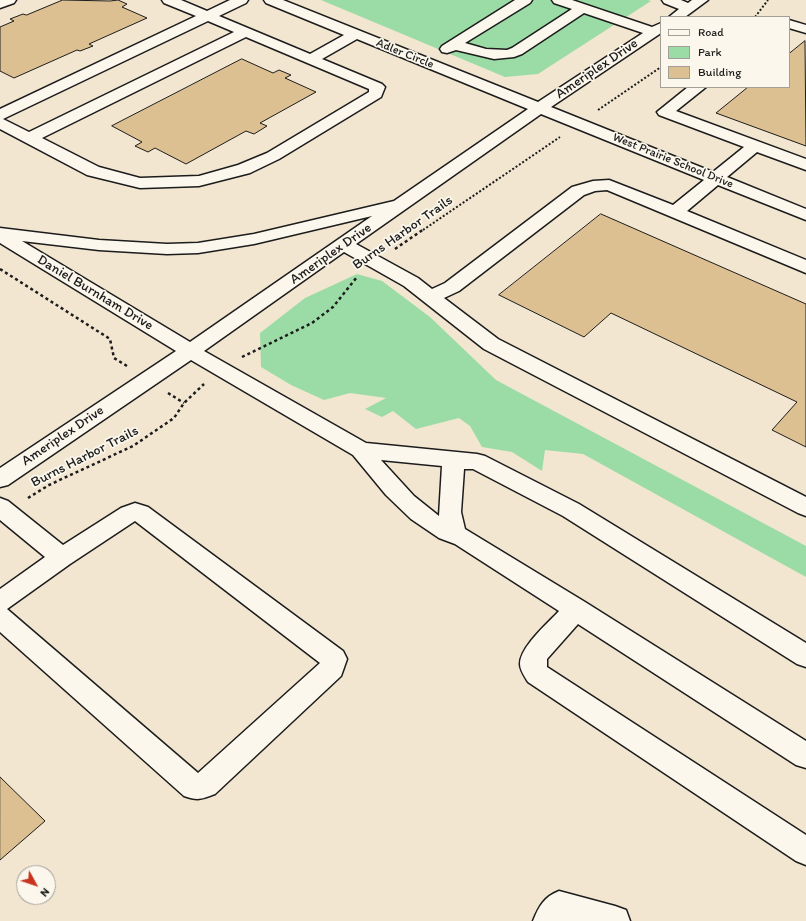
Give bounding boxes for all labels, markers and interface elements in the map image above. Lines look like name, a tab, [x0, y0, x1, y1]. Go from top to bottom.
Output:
legend	[660, 16, 790, 88]
text: Road	[698, 25, 724, 39]
street label: Ameriplex Drive	[553, 35, 641, 103]
street label: Adler Circle	[374, 36, 436, 72]
text: Park	[698, 45, 722, 59]
text: Building	[698, 65, 741, 79]
street label: West Prairie School Drive	[611, 130, 735, 192]
street label: Burns Harbor Trails	[350, 192, 456, 274]
street label: Ameriplex Drive	[287, 220, 375, 288]
street label: Daniel Burnham Drive	[34, 252, 156, 334]
street label: Ameriplex Drive	[19, 402, 107, 470]
street label: Burns Harbor Trails	[28, 423, 142, 491]
north arrow	[16, 865, 56, 905]
text: N	[37, 885, 52, 899]

